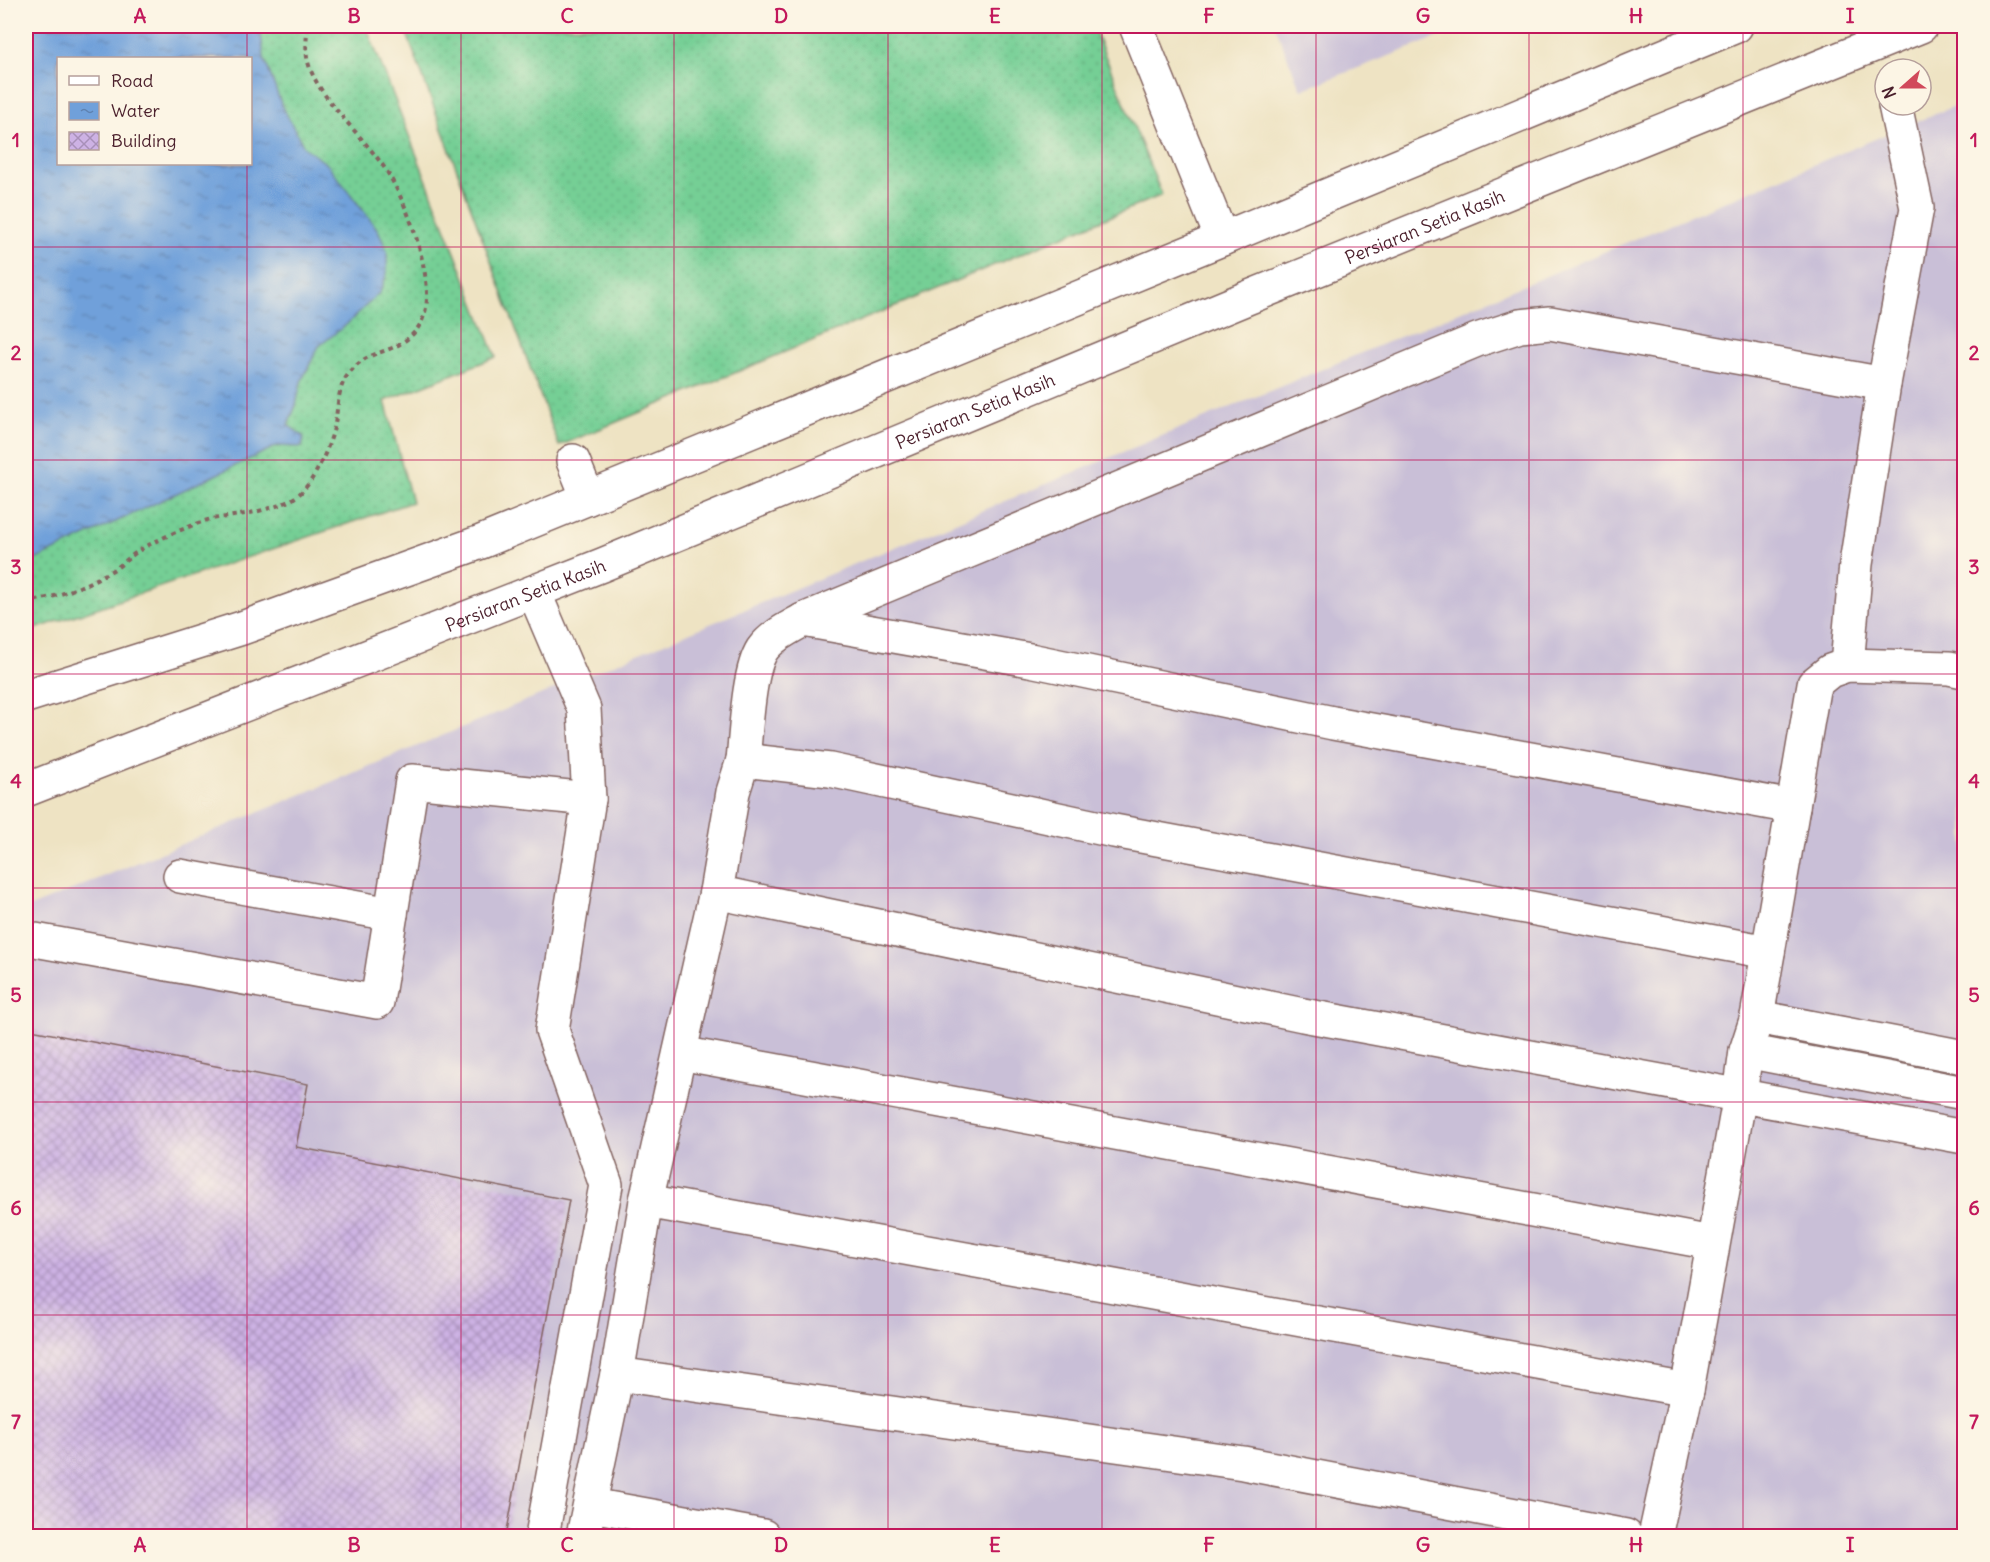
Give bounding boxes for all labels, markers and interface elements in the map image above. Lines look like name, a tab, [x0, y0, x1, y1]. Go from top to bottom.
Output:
text: A	[134, 3, 147, 28]
text: B	[347, 3, 361, 28]
text: C	[560, 3, 574, 28]
text: D	[774, 3, 788, 28]
text: E	[989, 3, 1001, 28]
text: F	[1203, 3, 1215, 28]
text: G	[1416, 3, 1430, 28]
text: H	[1629, 3, 1643, 28]
text: I	[1846, 3, 1855, 28]
legend	[57, 57, 252, 165]
north arrow	[1873, 57, 1933, 117]
text: Road	[111, 69, 154, 92]
text: N	[1878, 84, 1900, 101]
text: Water	[111, 99, 161, 122]
text: 1	[12, 127, 20, 152]
text: 1	[1970, 127, 1978, 152]
text: Building	[111, 129, 176, 152]
street label: Persiaran Setia Kasih	[1341, 184, 1508, 269]
text: 2	[11, 340, 22, 365]
text: 2	[1969, 340, 1980, 365]
street label: Persiaran Setia Kasih	[892, 367, 1058, 454]
street label: Persiaran Setia Kasih	[442, 553, 609, 637]
text: 3	[10, 554, 22, 579]
text: 3	[1968, 554, 1980, 579]
text: 4	[10, 768, 22, 793]
text: 4	[1968, 768, 1980, 793]
text: 5	[10, 982, 22, 1007]
text: 5	[1968, 982, 1980, 1007]
text: 6	[10, 1195, 22, 1220]
text: 6	[1968, 1195, 1980, 1220]
text: 7	[11, 1409, 21, 1434]
text: 7	[1969, 1409, 1979, 1434]
text: A	[134, 1532, 147, 1557]
text: B	[347, 1532, 361, 1557]
text: C	[560, 1532, 574, 1557]
text: D	[774, 1532, 788, 1557]
text: E	[989, 1532, 1001, 1557]
text: F	[1203, 1532, 1215, 1557]
text: G	[1416, 1532, 1430, 1557]
text: H	[1629, 1532, 1643, 1557]
text: I	[1846, 1532, 1855, 1557]

